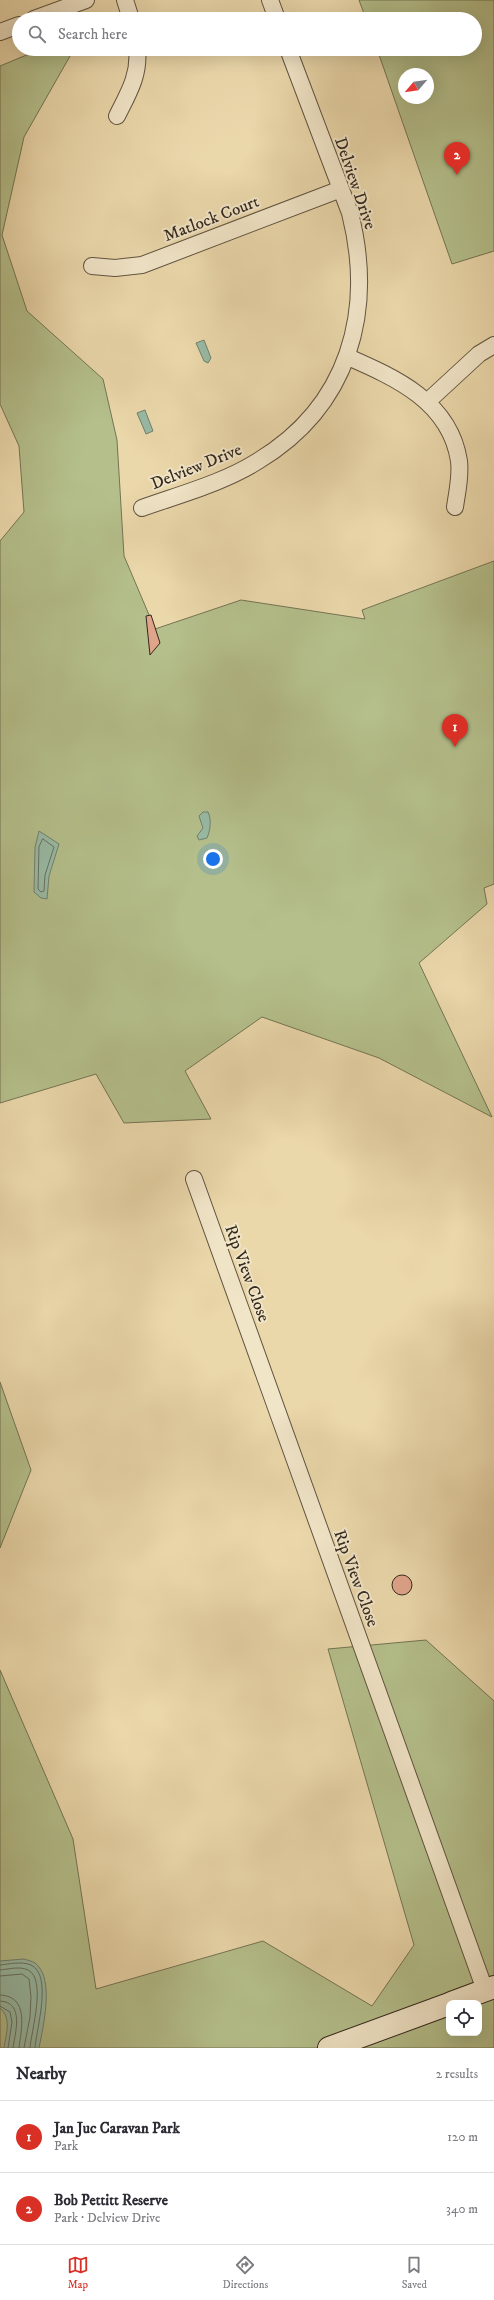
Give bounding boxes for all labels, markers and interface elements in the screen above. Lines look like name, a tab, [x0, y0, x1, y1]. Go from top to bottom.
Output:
search box	[12, 12, 482, 56]
icon: search	[26, 23, 48, 45]
text: Search here	[58, 25, 127, 44]
north arrow	[398, 68, 434, 104]
street label: Delview Drive	[329, 134, 381, 232]
pin: 2	[444, 142, 470, 175]
street label: Matlock Court	[161, 190, 263, 247]
street label: Delview Drive	[148, 439, 245, 495]
pin: 1	[442, 714, 468, 747]
your location	[203, 849, 223, 869]
street label: Rip View Close	[219, 1222, 275, 1325]
street label: Rip View Close	[328, 1527, 384, 1630]
map controls	[446, 2000, 482, 2036]
button: locate	[446, 2000, 482, 2036]
text: Nearby	[16, 2063, 66, 2085]
text: 2 results	[436, 2066, 478, 2082]
text: Jan Juc Caravan Park	[54, 2119, 180, 2138]
text: 1	[27, 2129, 31, 2145]
text: 120 m	[447, 2129, 478, 2145]
text: Park	[54, 2138, 78, 2154]
text: Bob Pettitt Reserve	[54, 2191, 168, 2210]
text: 2	[26, 2201, 32, 2217]
text: 340 m	[446, 2201, 478, 2217]
text: Park · Delview Drive	[54, 2210, 160, 2226]
tab: Map	[67, 2254, 89, 2292]
tab: Directions	[223, 2254, 268, 2292]
tab: Saved	[402, 2254, 427, 2292]

